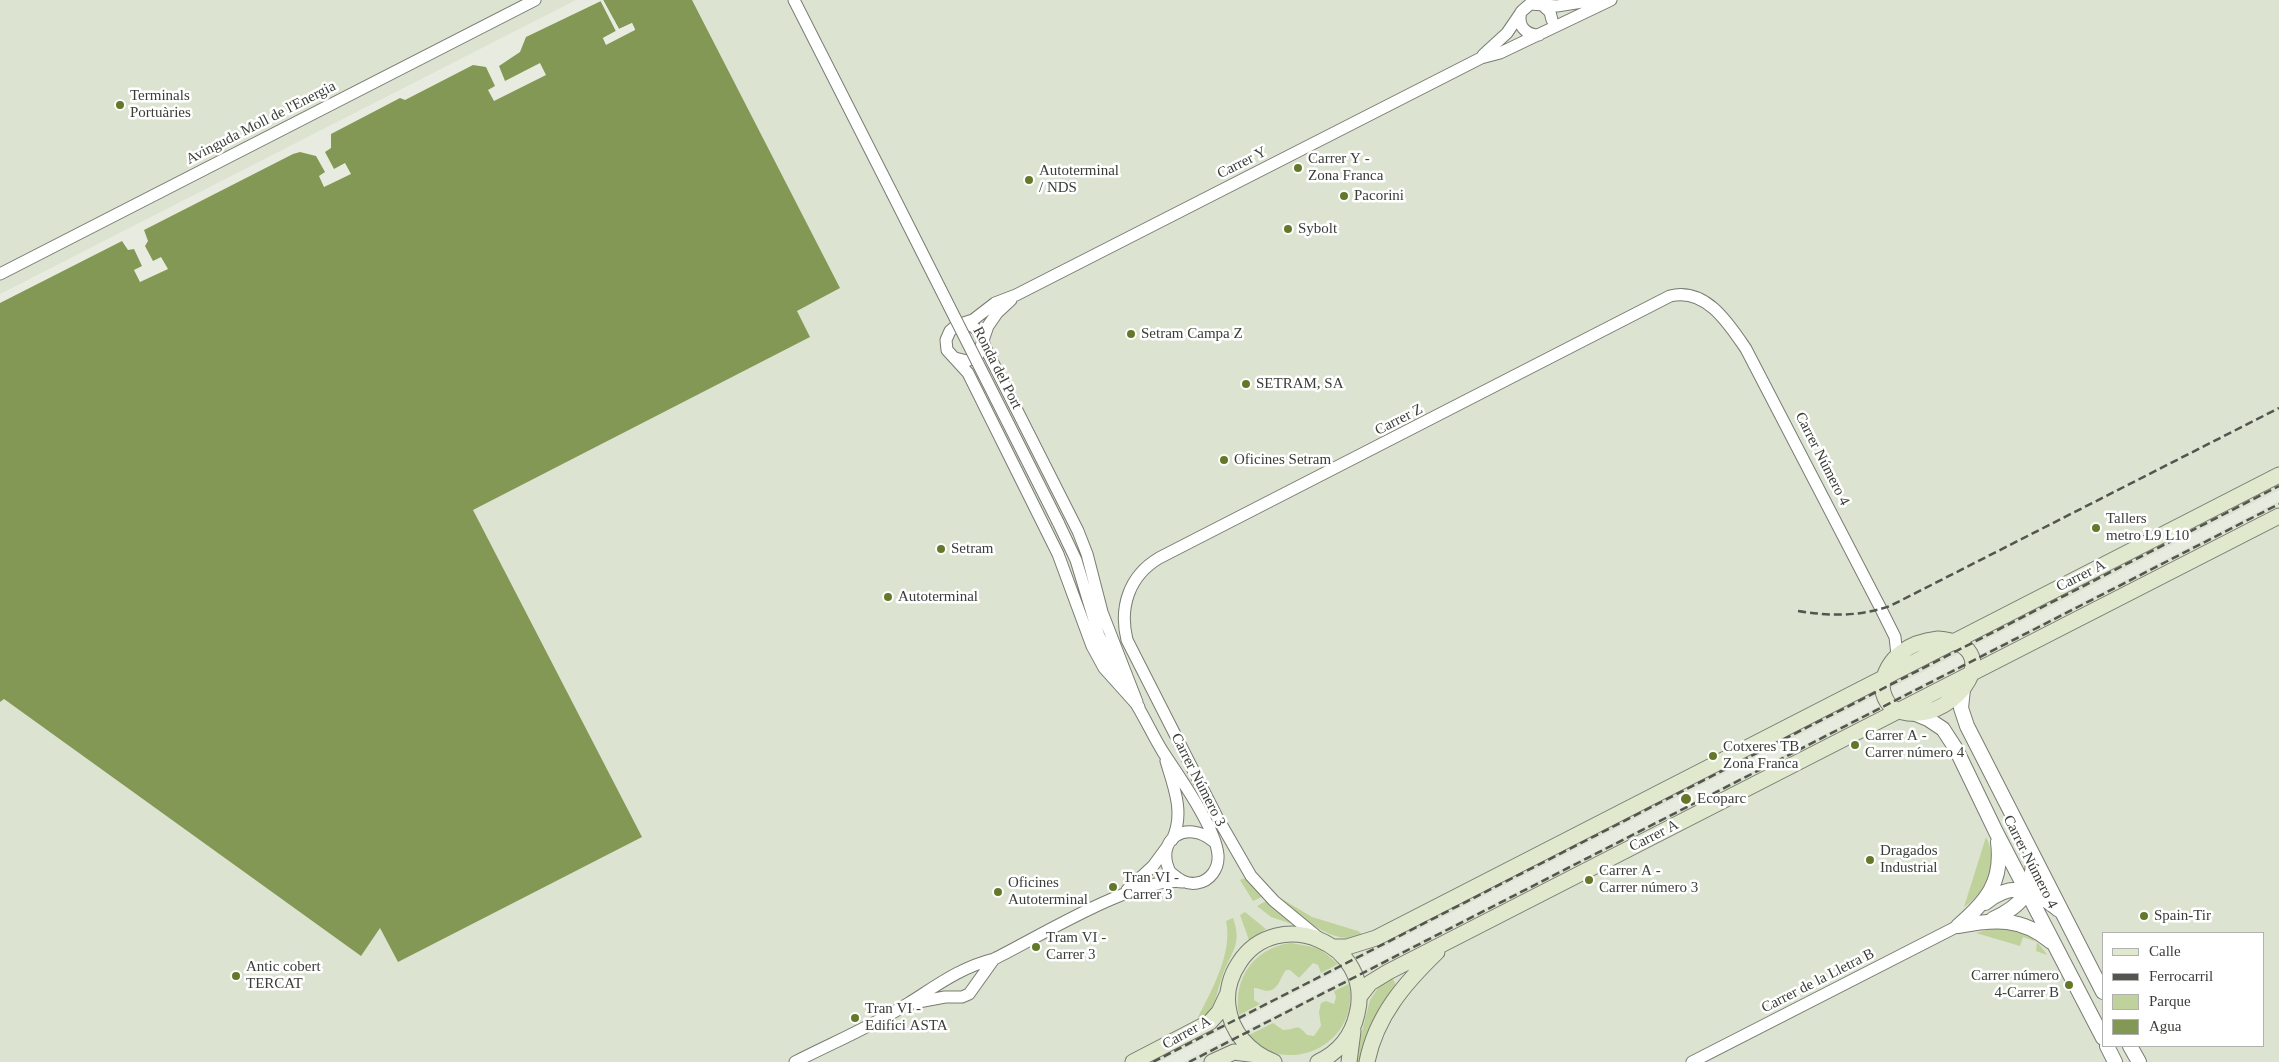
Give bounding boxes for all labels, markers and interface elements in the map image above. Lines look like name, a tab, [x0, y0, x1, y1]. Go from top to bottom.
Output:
street label: Avinguda Moll de l'Energia	[183, 77, 339, 169]
place label: Terminals Portuàries	[130, 87, 191, 122]
marker: Terminals Portuàries	[114, 99, 126, 111]
street label: Carrer Y	[1214, 143, 1270, 183]
place label: Carrer Y - Zona Franca	[1308, 150, 1383, 185]
place label: Autoterminal / NDS	[1039, 162, 1119, 197]
marker: Carrer Y - Zona Franca	[1292, 162, 1304, 174]
marker: Autoterminal / NDS	[1023, 174, 1035, 186]
place label: Pacorini	[1354, 187, 1404, 205]
marker: Pacorini	[1338, 190, 1350, 202]
place label: Sybolt	[1298, 220, 1337, 238]
marker: Sybolt	[1282, 223, 1294, 235]
street label: Ronda del Port	[969, 324, 1025, 412]
place label: Setram Campa Z	[1141, 325, 1243, 343]
marker: Setram Campa Z	[1125, 328, 1137, 340]
place label: SETRAM, SA	[1256, 375, 1344, 393]
marker: SETRAM, SA	[1240, 378, 1252, 390]
street label: Carrer Z	[1372, 400, 1426, 440]
street label: Carrer Número 4	[1791, 409, 1853, 509]
place label: Oficines Setram	[1234, 451, 1331, 469]
marker: Oficines Setram	[1218, 454, 1230, 466]
place label: Tallers metro L9 L10	[2106, 510, 2189, 545]
marker: Tallers metro L9 L10	[2090, 522, 2102, 534]
place label: Setram	[951, 540, 993, 558]
marker: Setram	[935, 543, 947, 555]
street label: Carrer A	[2053, 556, 2109, 596]
place label: Autoterminal	[898, 588, 978, 606]
marker: Autoterminal	[882, 591, 894, 603]
place label: Carrer A - Carrer número 4	[1865, 727, 1964, 762]
street label: Carrer Número 3	[1167, 730, 1229, 830]
place label: Cotxeres TB Zona Franca	[1723, 738, 1799, 773]
marker: Carrer A - Carrer número 4	[1849, 739, 1861, 751]
marker: Cotxeres TB Zona Franca	[1707, 750, 1719, 762]
place label: Ecoparc	[1697, 790, 1746, 808]
marker: Ecoparc	[1679, 792, 1693, 806]
street label: Carrer Número 4	[1999, 812, 2061, 912]
street label: Carrer A	[1626, 816, 1682, 856]
place label: Dragados Industrial	[1880, 842, 1937, 877]
marker: Dragados Industrial	[1864, 854, 1876, 866]
place label: Carrer A - Carrer número 3	[1599, 862, 1698, 897]
place label: Tran VI - Carrer 3	[1123, 869, 1179, 904]
place label: Oficines Autoterminal	[1008, 874, 1088, 909]
marker: Carrer A - Carrer número 3	[1583, 874, 1595, 886]
marker: Tran VI - Carrer 3	[1107, 881, 1119, 893]
marker: Oficines Autoterminal	[992, 886, 1004, 898]
place label: Spain-Tir	[2154, 907, 2211, 925]
marker: Spain-Tir	[2138, 910, 2150, 922]
place label: Tram VI - Carrer 3	[1046, 929, 1106, 964]
legend	[2102, 932, 2264, 1047]
marker: Tram VI - Carrer 3	[1030, 941, 1042, 953]
text: Calle	[2149, 943, 2181, 959]
street label: Carrer de la Lletra B	[1759, 945, 1877, 1017]
place label: Antic cobert TERCAT	[246, 958, 321, 993]
place label: Carrer número 4-Carrer B	[1971, 967, 2059, 1002]
text: Ferrocarril	[2149, 968, 2213, 984]
marker: Antic cobert TERCAT	[230, 970, 242, 982]
marker: Carrer número 4-Carrer B	[2063, 979, 2075, 991]
text: Parque	[2149, 993, 2191, 1009]
place label: Tran VI - Edifici ASTA	[865, 1000, 948, 1035]
marker: Tran VI - Edifici ASTA	[849, 1012, 861, 1024]
street label: Carrer A	[1160, 1012, 1214, 1054]
text: Agua	[2149, 1018, 2182, 1034]

